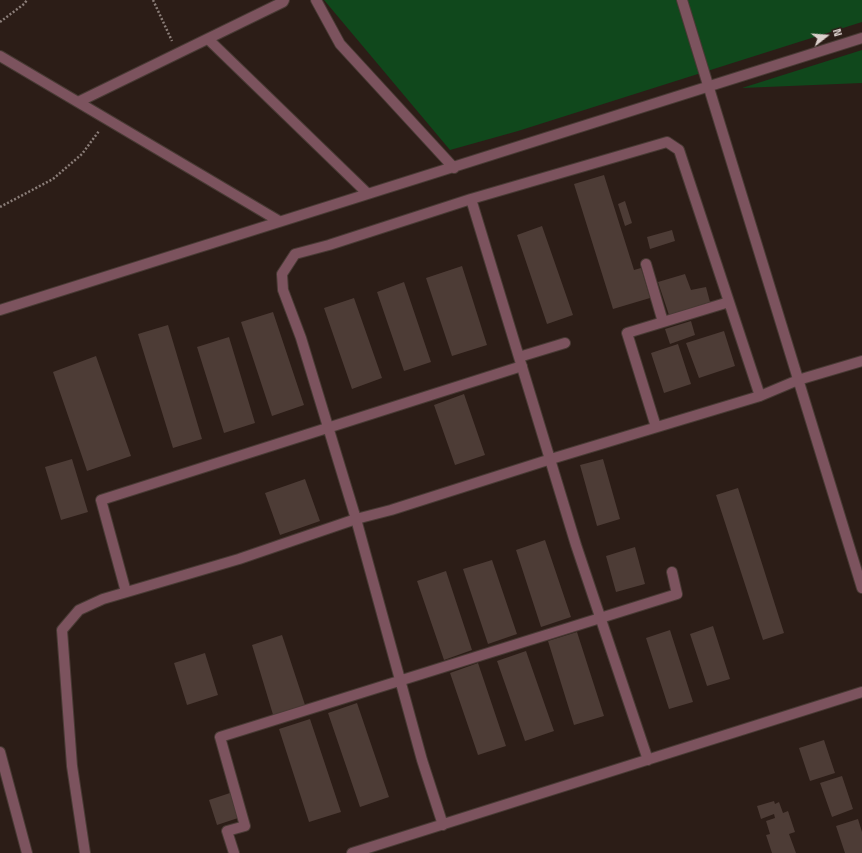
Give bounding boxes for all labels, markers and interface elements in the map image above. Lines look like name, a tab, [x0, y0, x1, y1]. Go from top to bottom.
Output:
north arrow	[806, 16, 846, 56]
text: N	[829, 27, 846, 38]

